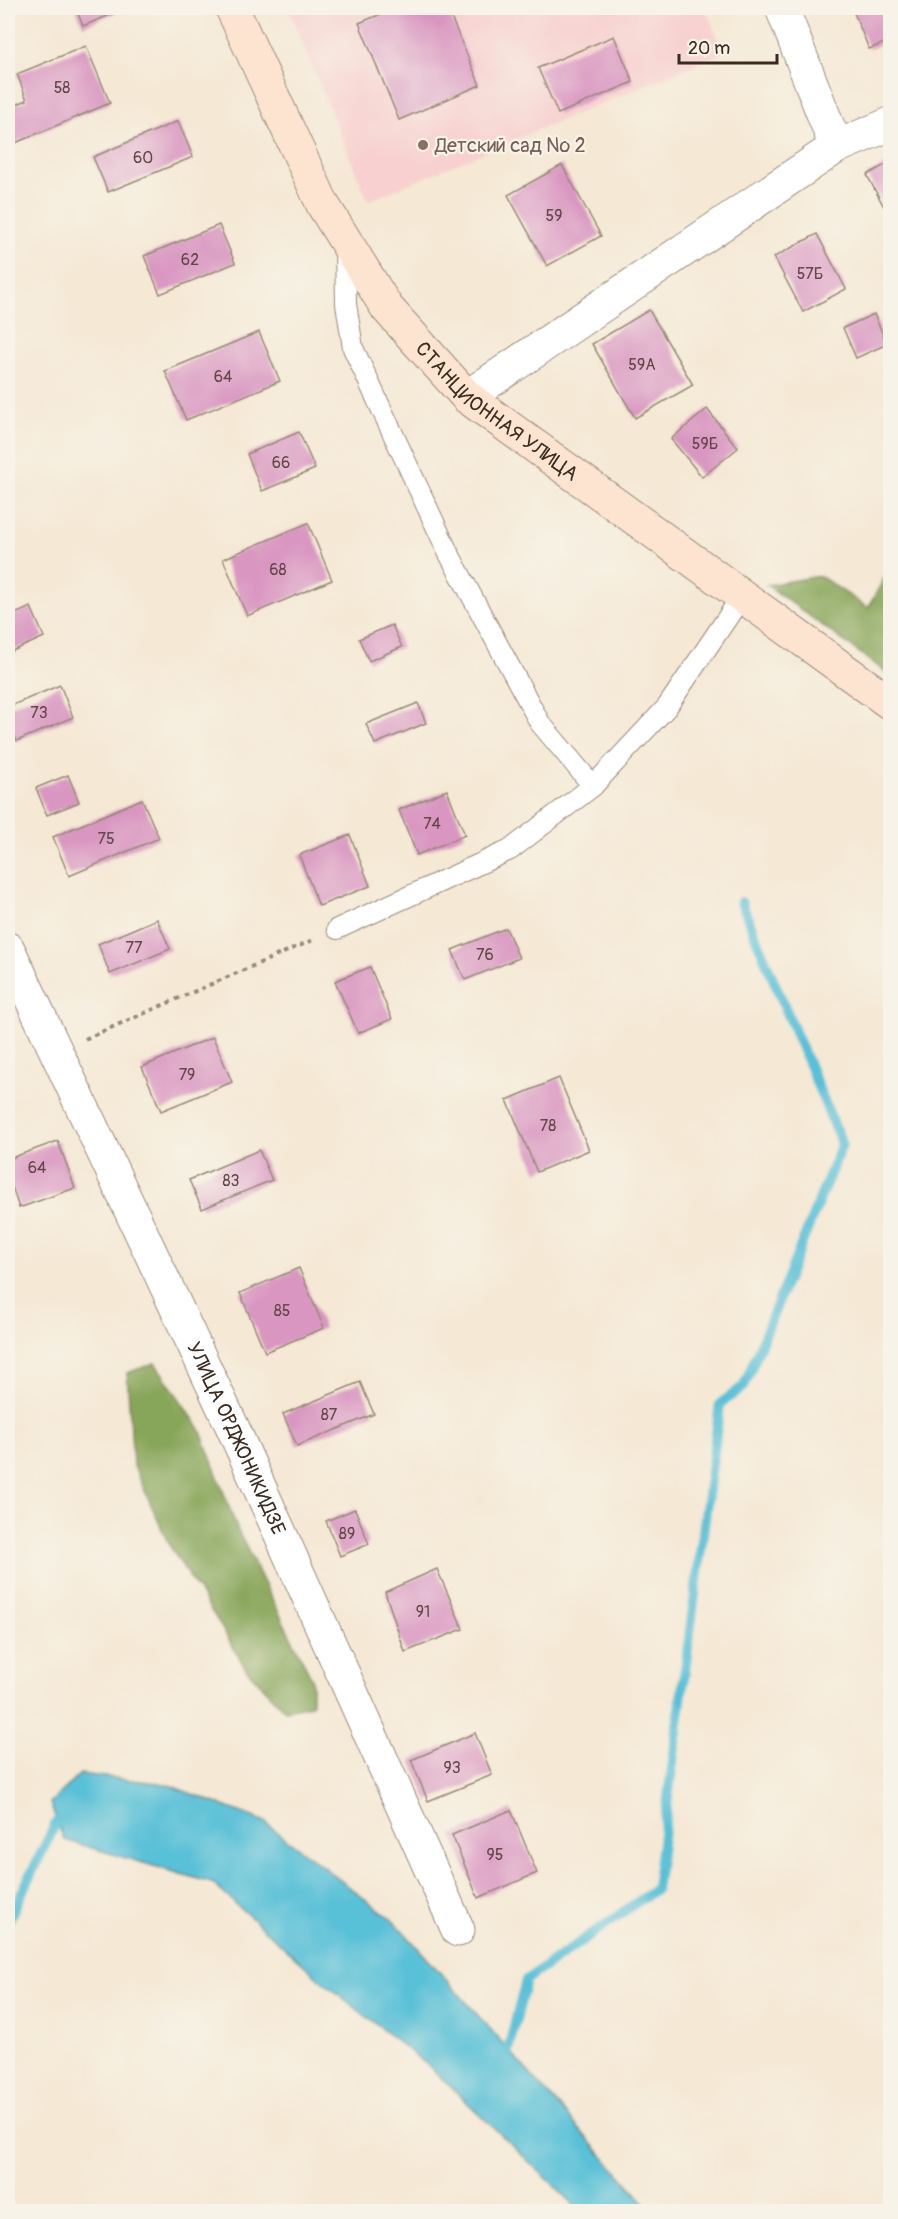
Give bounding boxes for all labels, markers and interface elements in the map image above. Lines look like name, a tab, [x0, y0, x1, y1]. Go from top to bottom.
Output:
scale bar	[679, 27, 776, 65]
text: 20 m	[688, 37, 730, 60]
house number: 58	[54, 78, 70, 98]
place label: Детский сад № 2	[434, 133, 586, 158]
marker: Детский сад № 2	[416, 138, 430, 152]
house number: 60	[133, 148, 153, 168]
house number: 59	[546, 206, 562, 226]
house number: 62	[181, 250, 199, 270]
house number: 57Б	[797, 264, 823, 284]
street label: СТАНЦИОННАЯ УЛИЦА	[410, 336, 583, 487]
house number: 59А	[628, 355, 656, 375]
house number: 64	[214, 367, 232, 387]
house number: 59Б	[692, 434, 718, 454]
house number: 66	[272, 453, 290, 473]
house number: 68	[269, 560, 287, 580]
house number: 73	[30, 703, 48, 723]
house number: 74	[423, 814, 441, 834]
house number: 75	[97, 829, 115, 849]
house number: 77	[126, 938, 143, 958]
house number: 76	[476, 945, 494, 965]
house number: 79	[179, 1065, 195, 1085]
house number: 78	[540, 1116, 556, 1136]
house number: 64	[28, 1158, 46, 1178]
house number: 83	[223, 1171, 240, 1191]
house number: 85	[274, 1301, 290, 1321]
street label: УЛИЦА ОРДЖОНИКИДЗЕ	[181, 1338, 291, 1539]
house number: 87	[321, 1405, 338, 1425]
house number: 89	[339, 1524, 355, 1544]
house number: 91	[416, 1602, 430, 1622]
house number: 93	[443, 1758, 461, 1778]
house number: 95	[487, 1845, 503, 1865]

